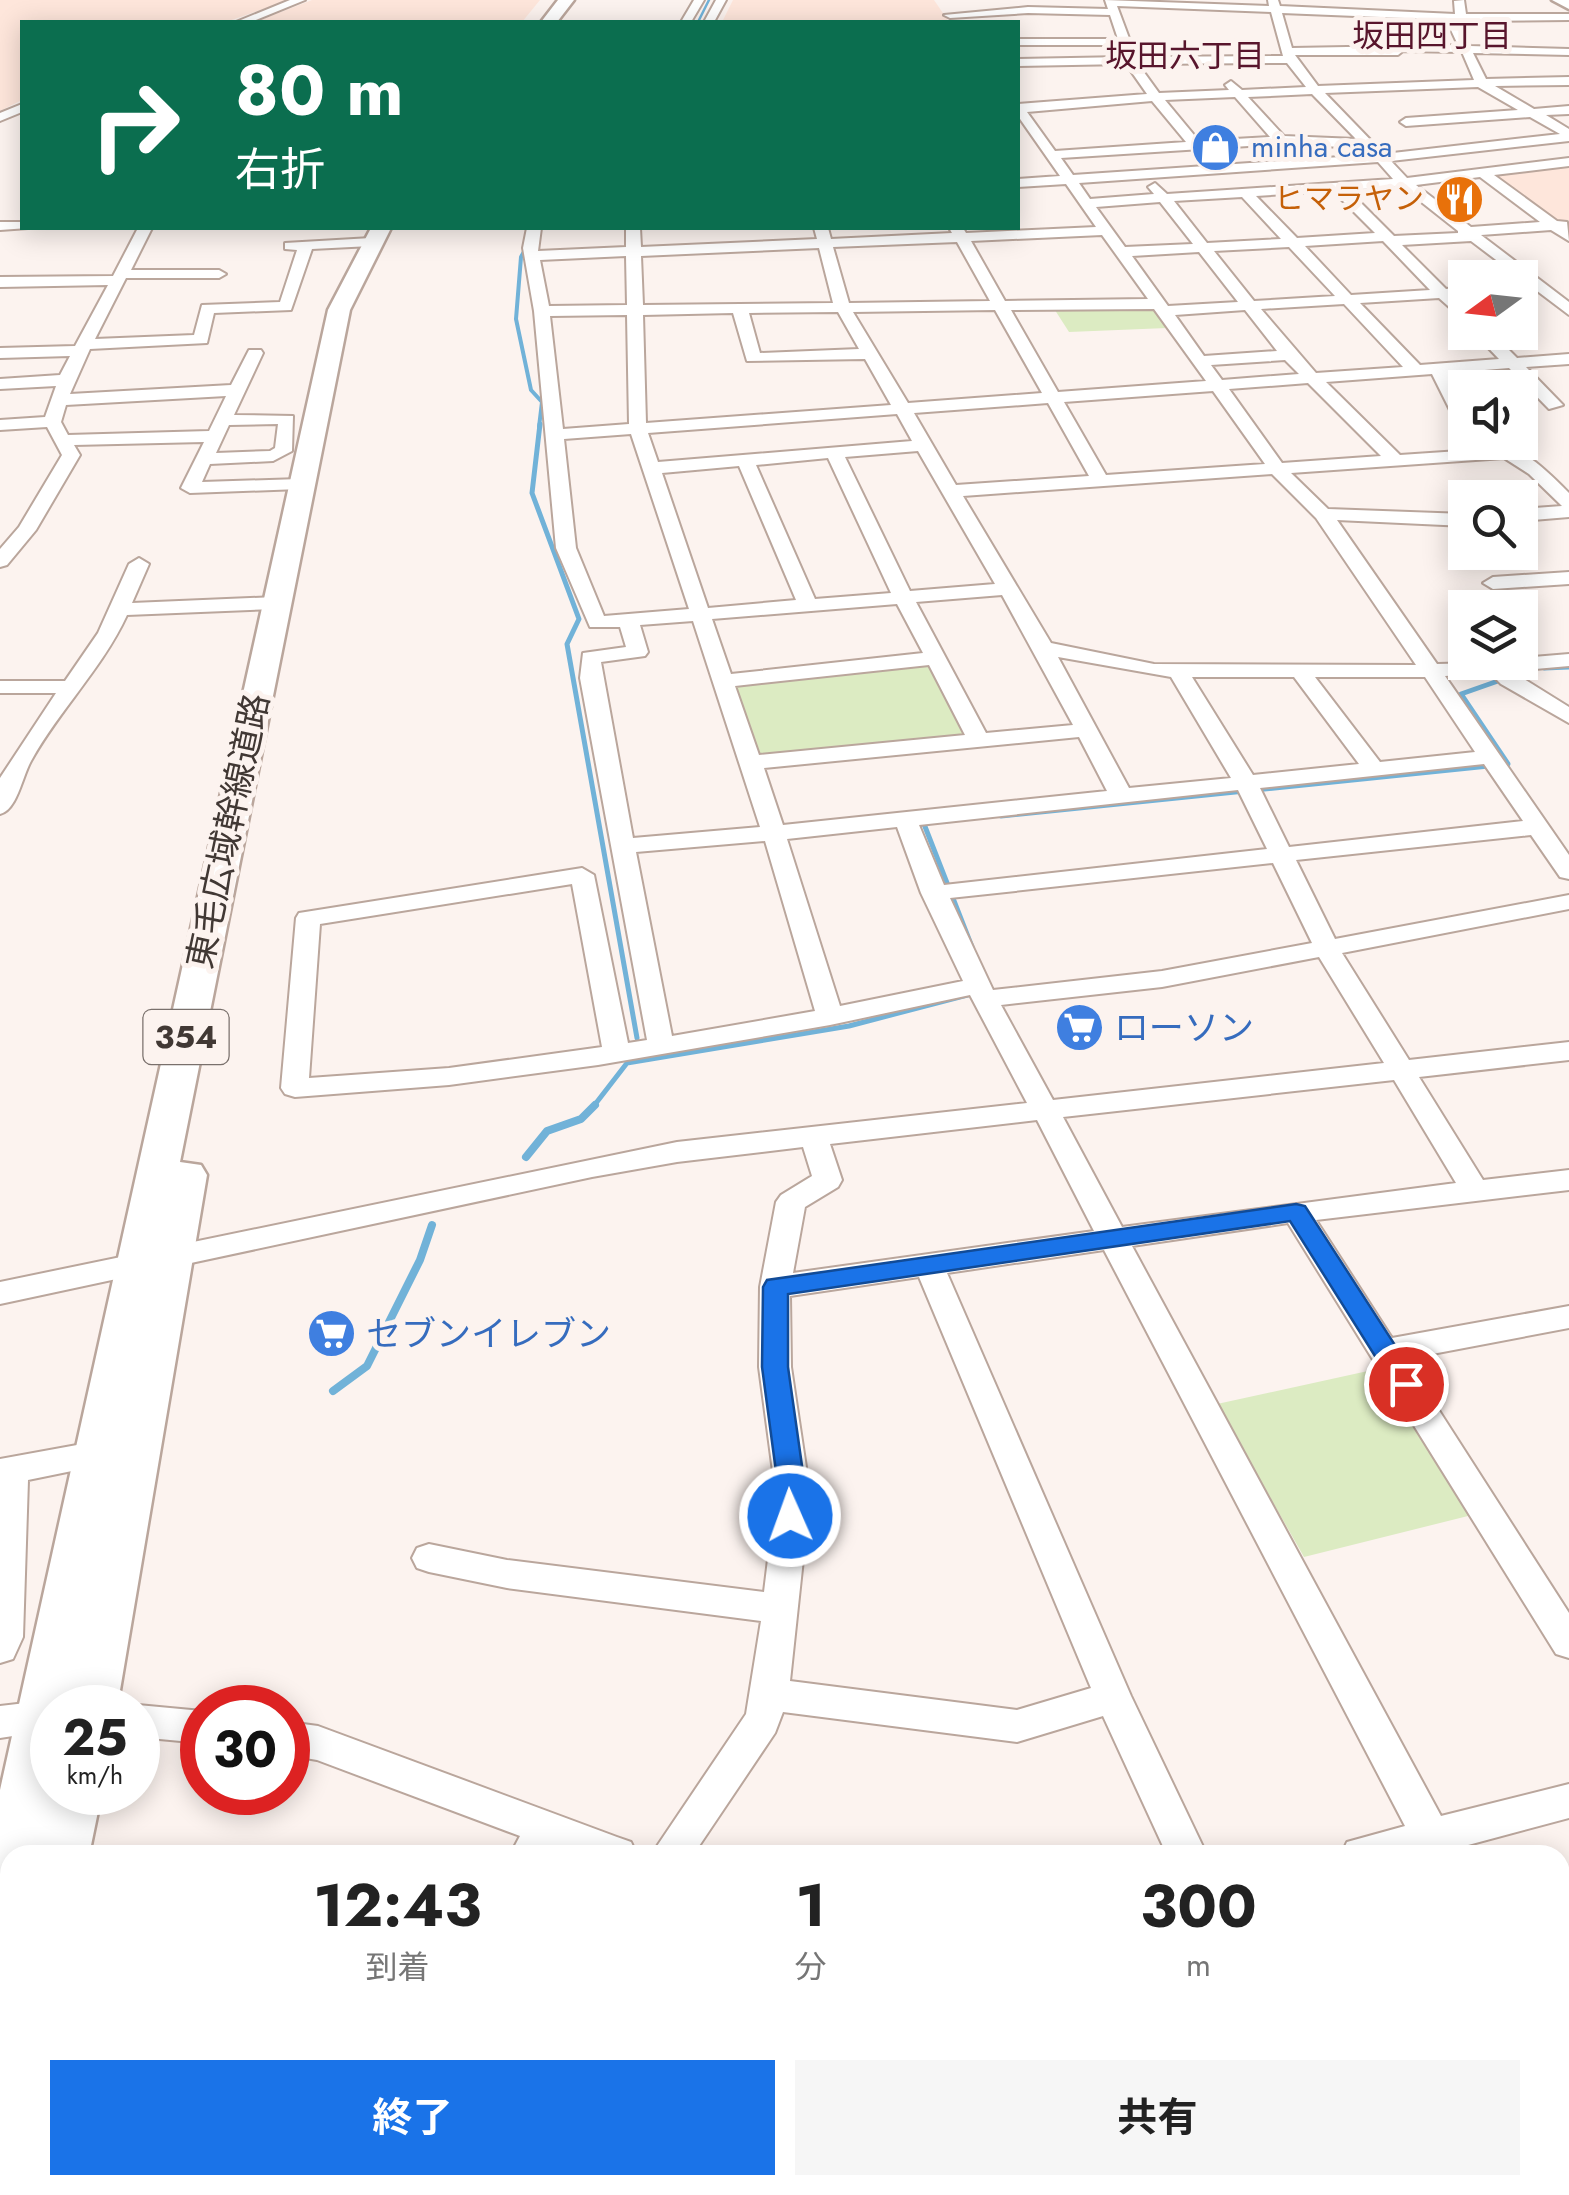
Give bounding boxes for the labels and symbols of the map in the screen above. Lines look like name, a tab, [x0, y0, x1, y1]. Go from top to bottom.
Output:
district label: 坂田四丁目	[1352, 13, 1512, 59]
district label: 坂田六丁目	[1105, 33, 1265, 79]
shop icon: minha casa	[1190, 121, 1242, 173]
place label: minha casa	[1251, 125, 1392, 168]
restaurant icon: ヒマラヤン	[1433, 173, 1485, 225]
place label: ヒマラヤン	[1274, 177, 1424, 220]
north arrow	[1448, 260, 1538, 350]
street label: 東毛広域幹線道路	[174, 689, 282, 973]
supermarket icon: ローソン	[1053, 1002, 1105, 1054]
place label: ローソン	[1114, 1003, 1254, 1053]
road number: 354	[144, 1010, 228, 1064]
supermarket icon: セブンイレブン	[305, 1308, 357, 1360]
place label: セブンイレブン	[366, 1309, 611, 1359]
pin	[1364, 1342, 1449, 1427]
position arrow	[738, 1464, 842, 1568]
speed limit sign: 30	[180, 1685, 310, 1815]

